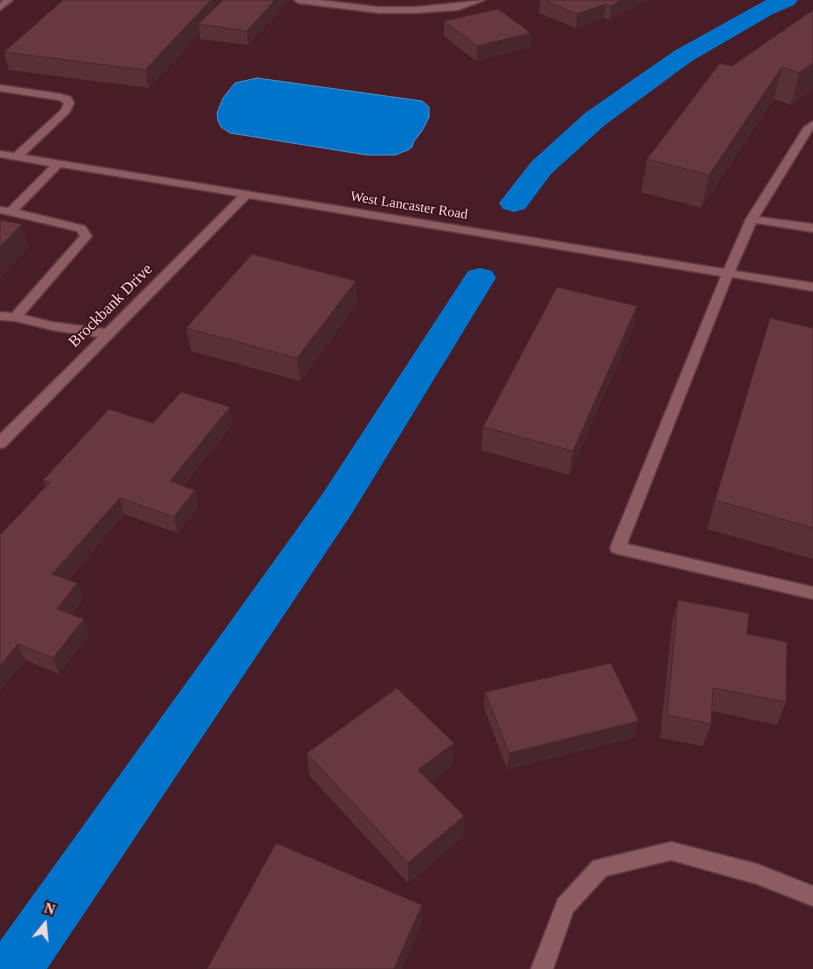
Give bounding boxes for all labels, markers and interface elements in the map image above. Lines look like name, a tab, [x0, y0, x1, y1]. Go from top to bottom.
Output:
street label: West Lancaster Road	[349, 188, 469, 224]
street label: Brockbank Drive	[65, 260, 157, 352]
north arrow	[20, 899, 70, 949]
text: N	[42, 901, 57, 918]

